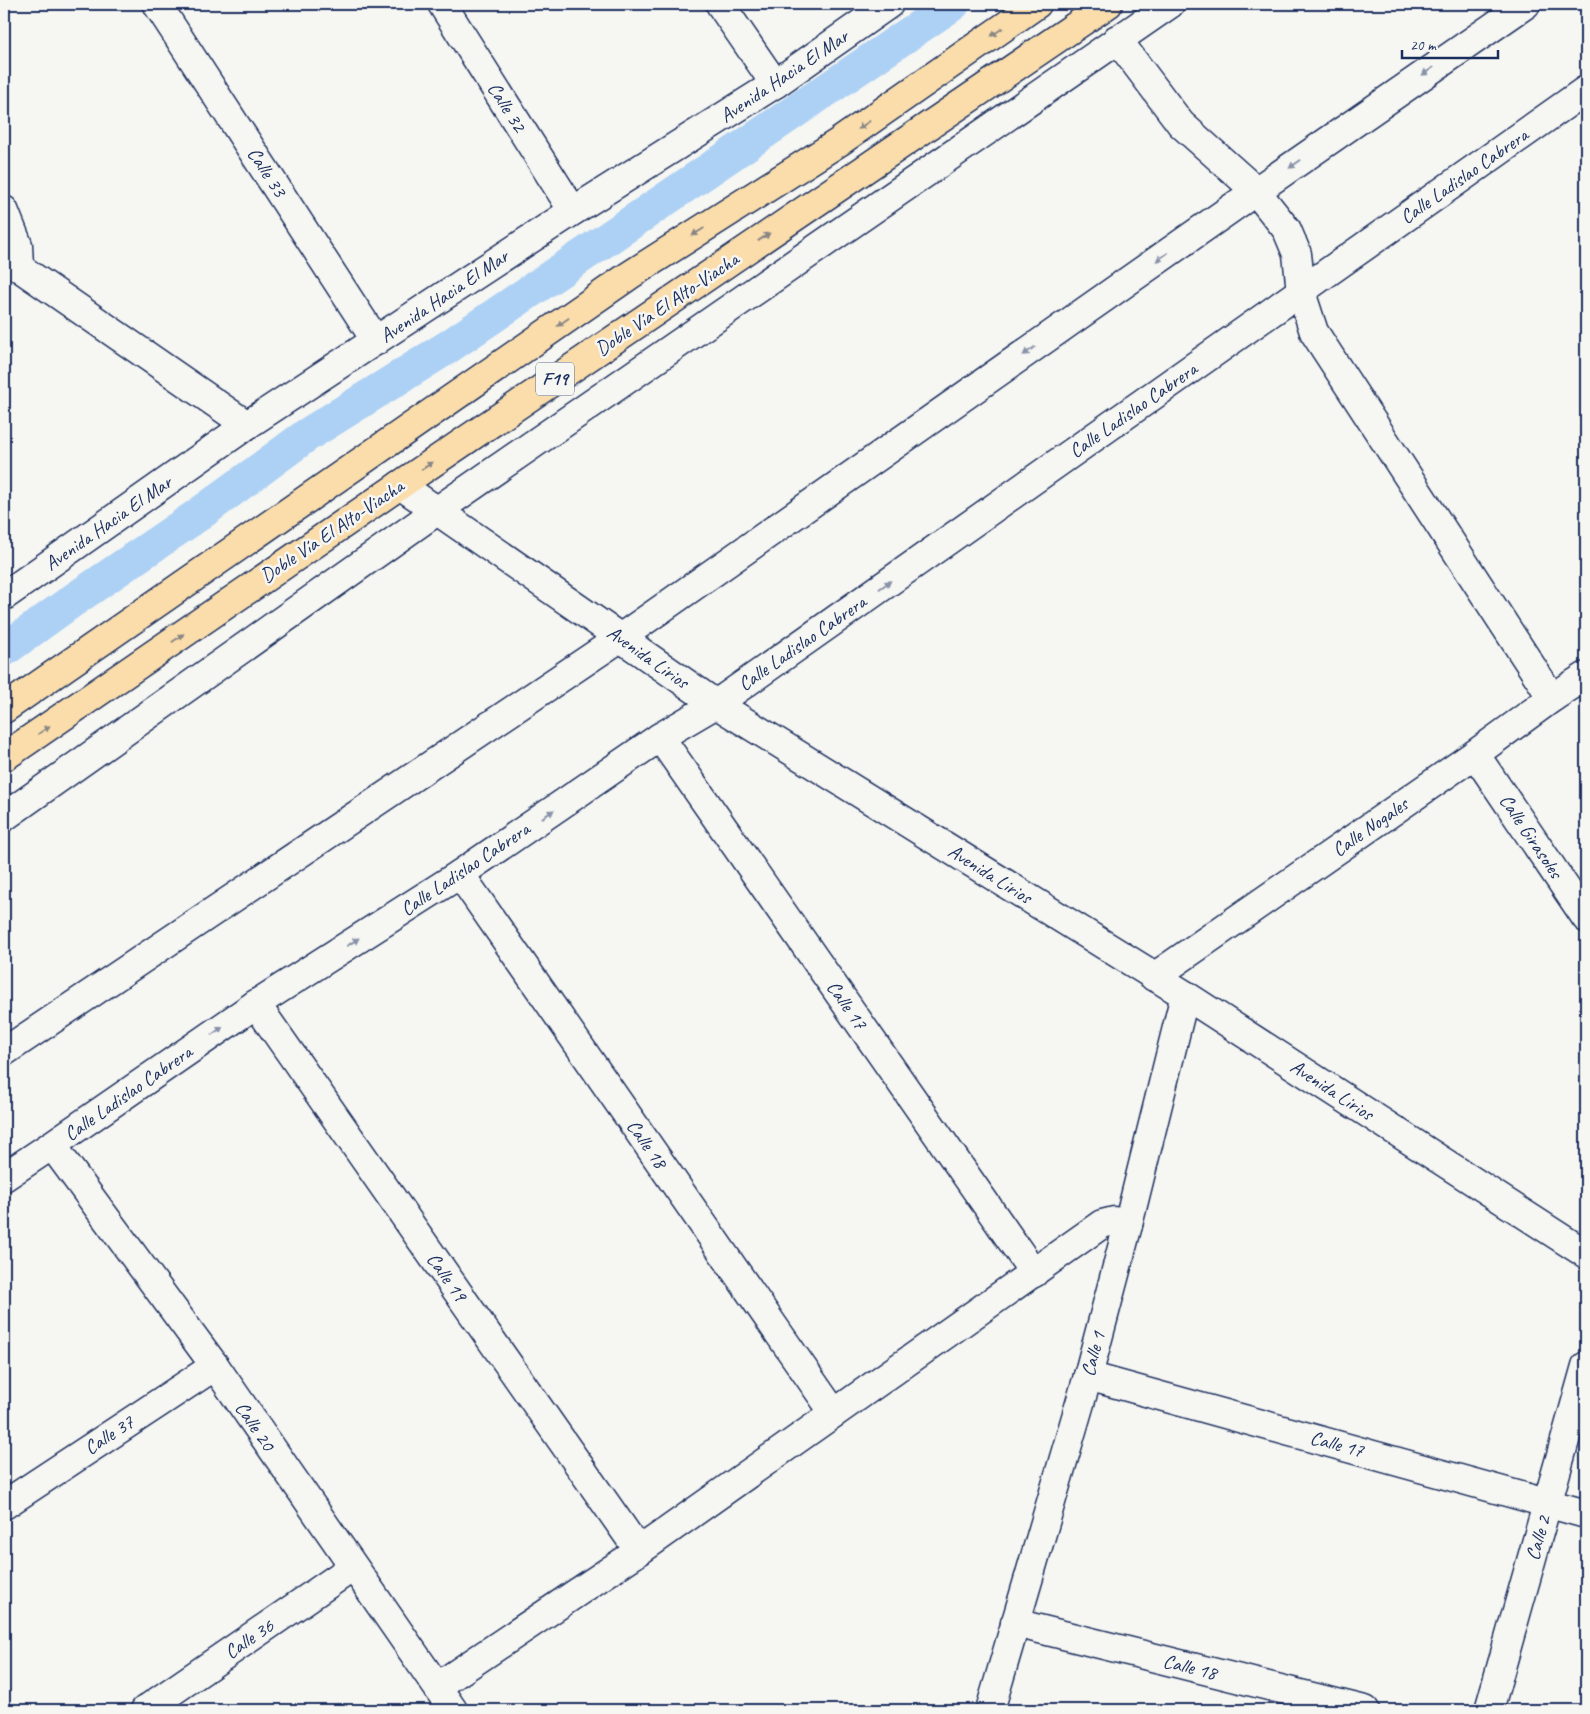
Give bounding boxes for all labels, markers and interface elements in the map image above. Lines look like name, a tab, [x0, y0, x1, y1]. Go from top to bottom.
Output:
street label: Avenida Hacia El Mar	[715, 23, 855, 128]
one-way arrow	[990, 27, 1004, 37]
scale bar	[1402, 28, 1499, 60]
text: 20 m	[1410, 36, 1437, 55]
one-way arrow	[1422, 66, 1435, 76]
street label: Calle 32	[482, 77, 533, 138]
one-way arrow	[857, 120, 871, 130]
street label: Calle Ladislao Cabrera	[1395, 122, 1534, 229]
street label: Calle 33	[242, 142, 293, 203]
one-way arrow	[1288, 159, 1302, 169]
one-way arrow	[691, 227, 705, 237]
one-way arrow	[758, 233, 771, 242]
street label: Avenida Hacia El Mar	[375, 243, 515, 348]
street label: Doble Vía El Alto-Viacha	[590, 246, 745, 361]
one-way arrow	[1155, 252, 1169, 262]
one-way arrow	[556, 317, 569, 327]
one-way arrow	[1022, 346, 1036, 356]
street label: Calle Ladislao Cabrera	[1064, 356, 1203, 463]
road number: F19	[536, 362, 574, 396]
one-way arrow	[420, 461, 434, 471]
street label: Avenida Hacia El Mar	[40, 469, 178, 576]
street label: Doble Vía El Alto-Viacha	[255, 473, 410, 588]
one-way arrow	[878, 580, 891, 590]
street label: Calle Ladislao Cabrera	[733, 589, 872, 696]
street label: Avenida Lirios	[602, 620, 695, 695]
one-way arrow	[171, 633, 185, 643]
one-way arrow	[37, 725, 51, 735]
street label: Calle Girasoles	[1494, 789, 1570, 885]
street label: Calle Nogales	[1327, 791, 1415, 862]
one-way arrow	[541, 809, 554, 819]
street label: Calle Ladislao Cabrera	[396, 815, 536, 921]
street label: Avenida Lirios	[944, 838, 1038, 911]
one-way arrow	[347, 937, 360, 946]
street label: Calle 17	[821, 976, 873, 1035]
one-way arrow	[211, 1026, 224, 1036]
street label: Calle Ladislao Cabrera	[59, 1039, 198, 1146]
street label: Avenida Lirios	[1286, 1054, 1380, 1127]
street label: Calle 18	[621, 1115, 674, 1175]
street label: Calle 19	[421, 1248, 474, 1308]
street label: Calle 1	[1075, 1328, 1111, 1379]
street label: Calle 20	[229, 1397, 282, 1457]
street label: Calle 37	[79, 1409, 139, 1460]
street label: Calle 17	[1308, 1425, 1367, 1463]
street label: Calle 2	[1520, 1511, 1557, 1563]
street label: Calle 36	[220, 1613, 279, 1665]
street label: Calle 18	[1161, 1648, 1221, 1686]

